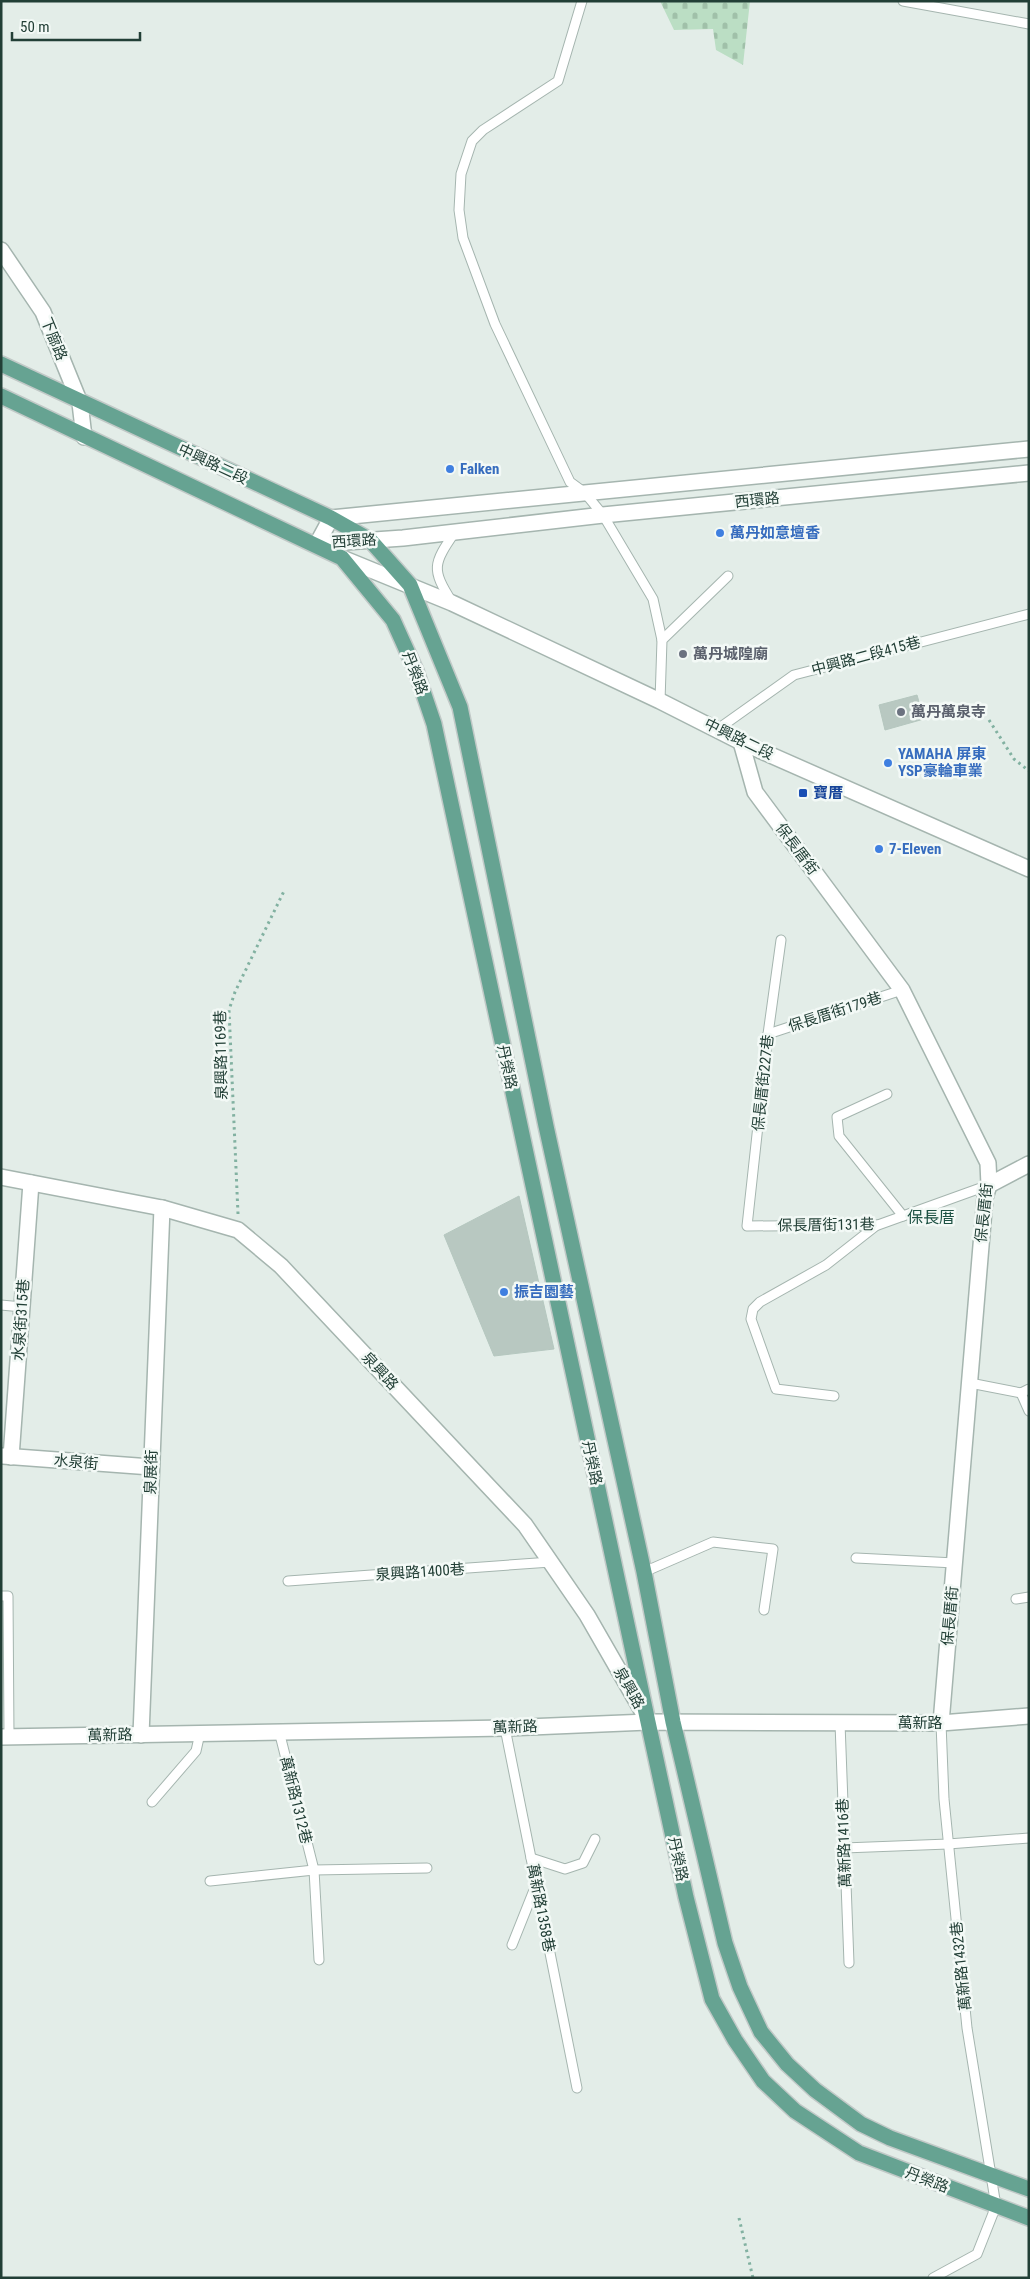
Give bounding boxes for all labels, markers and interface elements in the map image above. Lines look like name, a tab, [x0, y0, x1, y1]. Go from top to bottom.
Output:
scale bar	[12, 10, 140, 42]
text: 50 m	[20, 18, 50, 36]
street label: 下廍路	[37, 315, 71, 363]
street label: 中興路二段	[175, 440, 251, 488]
place label: Falken	[460, 460, 499, 478]
marker: Falken	[444, 463, 456, 475]
street label: 西環路	[734, 489, 780, 511]
place label: 萬丹如意壇香	[730, 524, 820, 542]
marker: 萬丹如意壇香	[714, 527, 726, 539]
street label: 西環路	[331, 530, 377, 552]
street label: 中興路二段415巷	[809, 633, 923, 679]
place label: 萬丹城隍廟	[693, 645, 768, 663]
marker: 萬丹城隍廟	[677, 648, 689, 660]
street label: 丹榮路	[399, 649, 431, 697]
place label: 萬丹萬泉寺	[911, 703, 986, 721]
marker: 萬丹萬泉寺	[895, 706, 907, 718]
street label: 中興路二段	[701, 714, 777, 764]
place label: YAMAHA 屏東 YSP豪輪車業	[898, 745, 986, 780]
marker: YAMAHA 屏東 YSP豪輪車業	[882, 757, 894, 769]
place label: 寶厝	[813, 784, 843, 802]
marker: 寶厝	[797, 787, 809, 799]
street label: 保長厝街	[772, 820, 822, 878]
place label: 7-Eleven	[889, 840, 941, 858]
marker: 7-Eleven	[873, 843, 885, 855]
street label: 保長厝街179巷	[786, 988, 884, 1036]
street label: 泉興路1169巷	[211, 1010, 231, 1100]
street label: 保長厝街227巷	[749, 1034, 777, 1132]
street label: 丹榮路	[494, 1043, 520, 1091]
street label: 保長厝街	[972, 1182, 996, 1244]
district label: 保長厝	[907, 1208, 955, 1227]
street label: 保長厝街131巷	[777, 1215, 875, 1235]
street label: 水泉街315巷	[9, 1278, 33, 1362]
place label: 振吉園藝	[514, 1283, 574, 1301]
marker: 振吉園藝	[498, 1286, 510, 1298]
street label: 泉興路	[358, 1348, 402, 1394]
street label: 丹榮路	[579, 1439, 605, 1487]
street label: 泉展街	[141, 1449, 161, 1495]
street label: 水泉街	[53, 1451, 99, 1473]
street label: 泉興路1400巷	[375, 1560, 465, 1584]
street label: 保長厝街	[938, 1585, 962, 1647]
street label: 泉興路	[610, 1664, 648, 1712]
street label: 萬新路	[897, 1714, 943, 1732]
street label: 萬新路	[492, 1717, 538, 1737]
street label: 萬新路	[87, 1726, 133, 1744]
street label: 萬新路1312巷	[276, 1754, 316, 1846]
street label: 萬新路1416巷	[833, 1798, 855, 1888]
street label: 丹榮路	[665, 1835, 691, 1883]
street label: 萬新路1358巷	[524, 1862, 558, 1954]
street label: 萬新路1432巷	[947, 1920, 975, 2012]
street label: 丹榮路	[903, 2164, 951, 2196]

